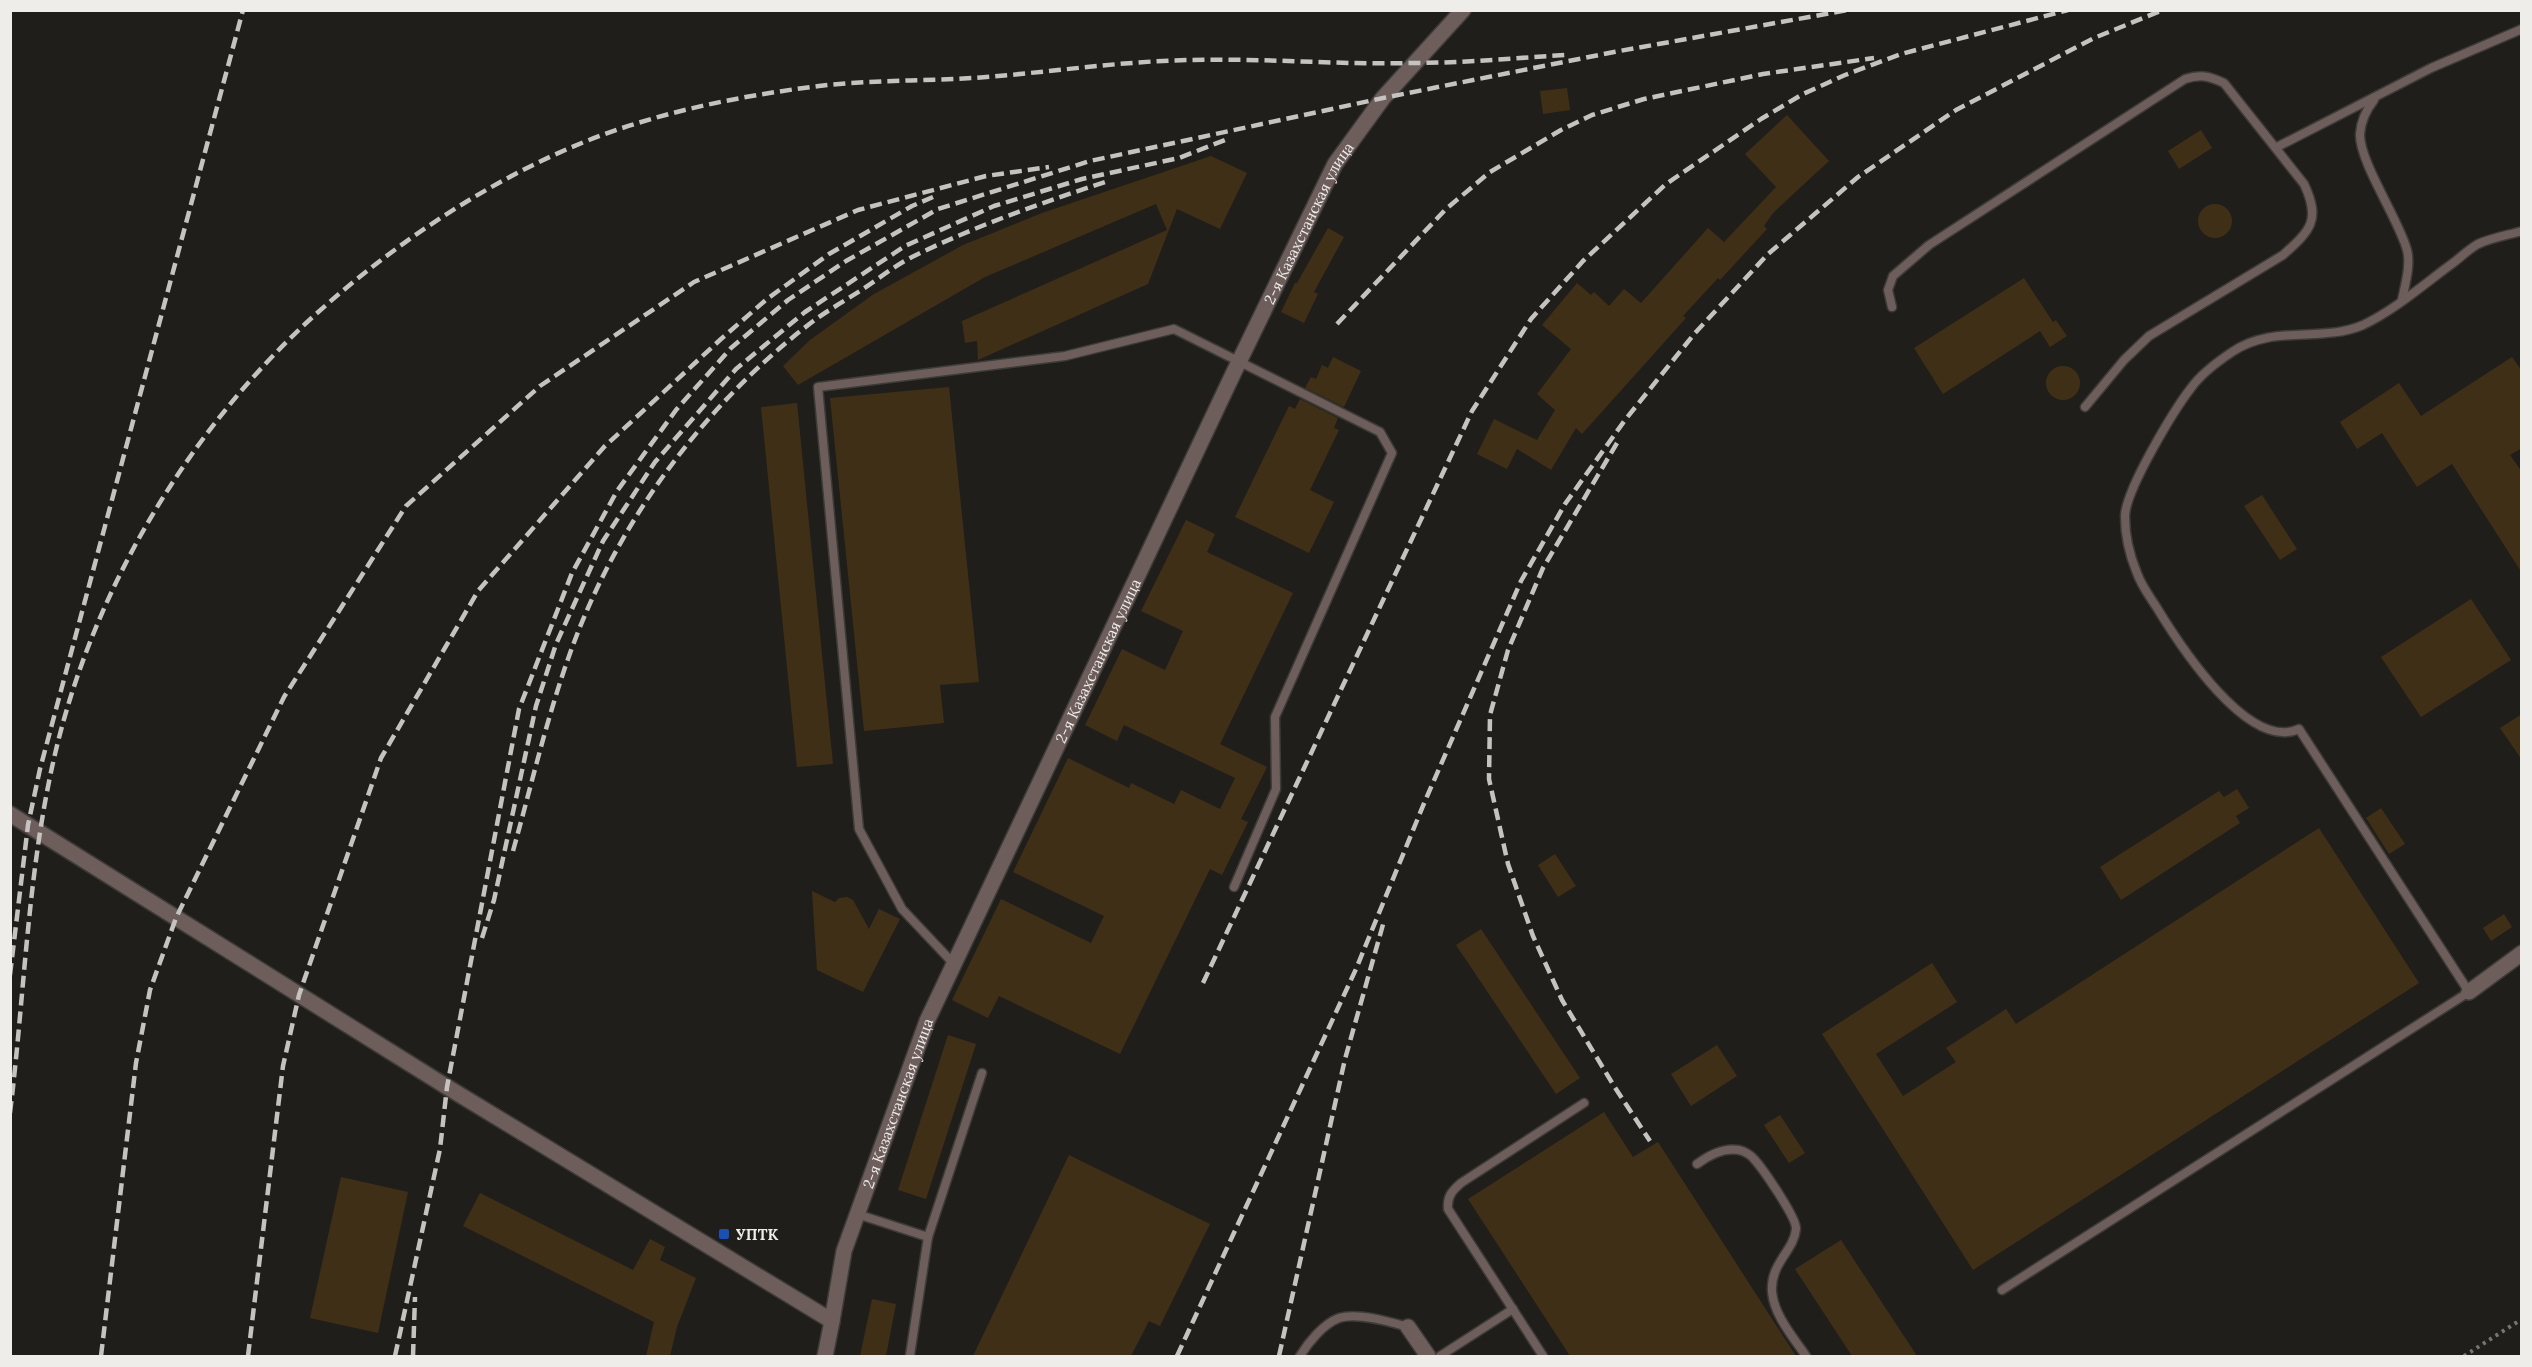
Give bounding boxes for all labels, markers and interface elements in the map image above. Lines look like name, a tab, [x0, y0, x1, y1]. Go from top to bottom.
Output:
street label: 2-я Казахстанская улица	[1259, 138, 1358, 307]
street label: 2-я Казахстанская улица	[1051, 575, 1145, 746]
street label: 2-я Казахстанская улица	[858, 1015, 937, 1191]
place label: УПТК	[736, 1225, 779, 1244]
marker: УПТК	[717, 1227, 731, 1241]

